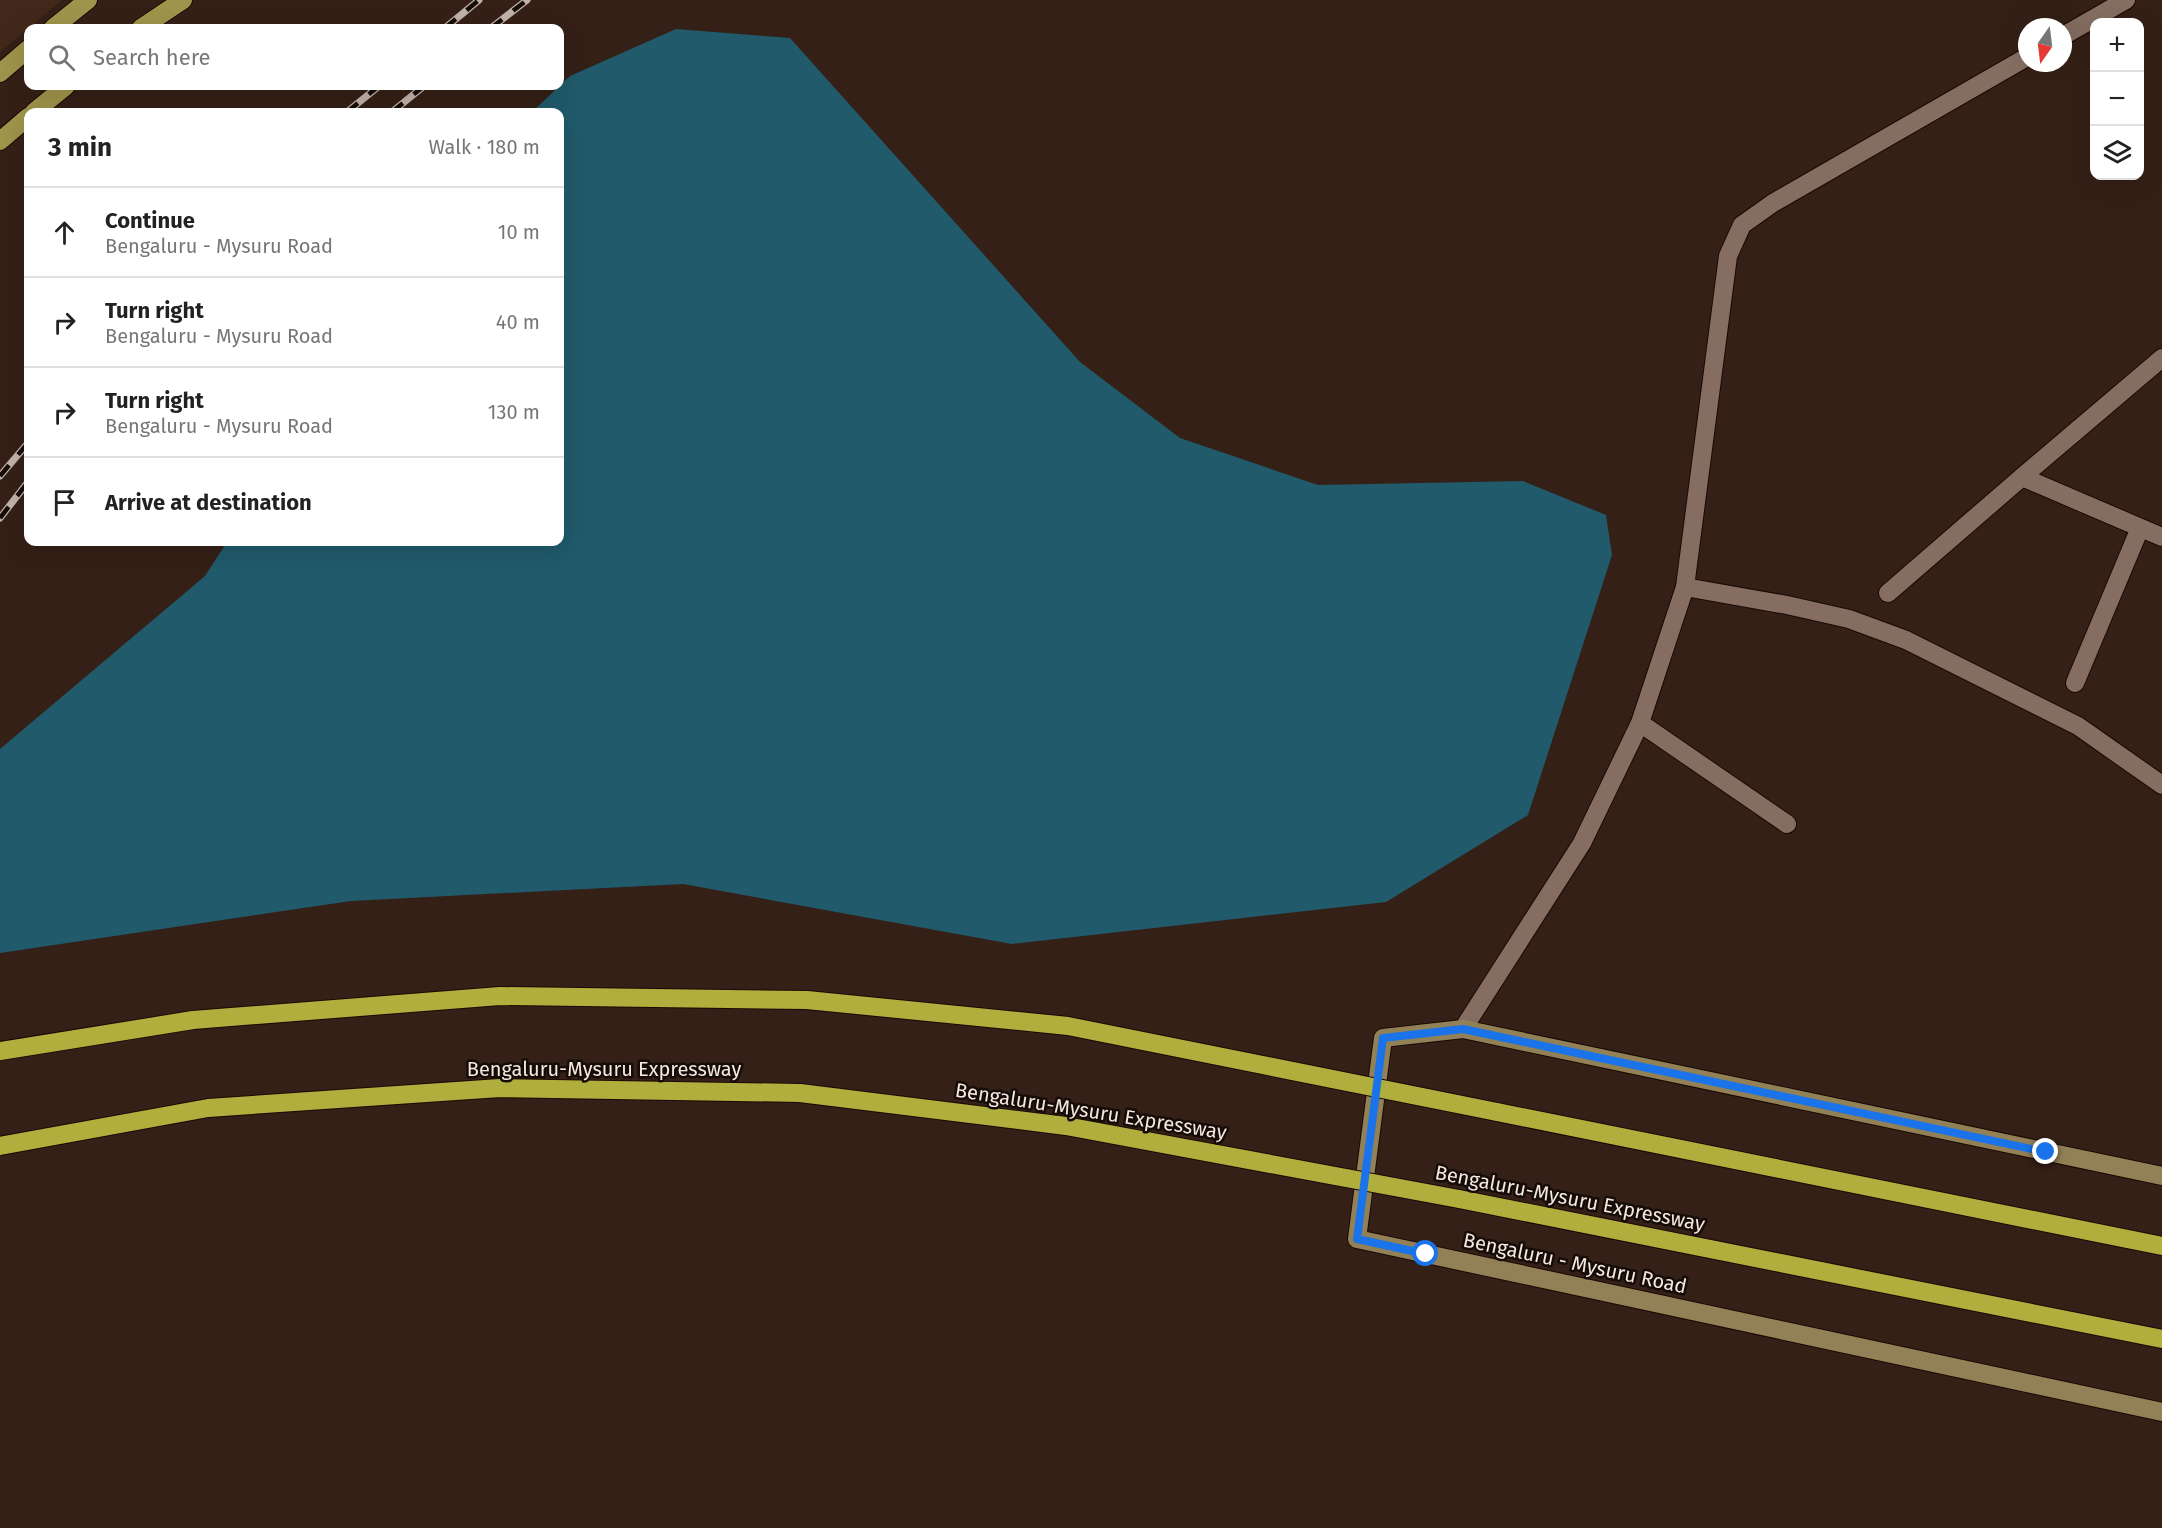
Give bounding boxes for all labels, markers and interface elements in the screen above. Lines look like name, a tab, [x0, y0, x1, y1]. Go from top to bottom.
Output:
north arrow	[2018, 18, 2072, 72]
map controls	[2090, 18, 2144, 180]
button: +	[2090, 18, 2144, 72]
search box	[24, 24, 564, 90]
icon: search	[45, 41, 78, 74]
text: Search here	[93, 44, 211, 71]
button: −	[2090, 72, 2144, 126]
button: layers	[2090, 126, 2144, 180]
text: 3 min	[48, 132, 112, 163]
text: Walk · 180 m	[429, 135, 540, 159]
text: Continue	[105, 207, 195, 234]
icon: ahead	[48, 216, 81, 249]
text: 10 m	[498, 220, 540, 244]
text: Bengaluru - Mysuru Road	[105, 234, 333, 258]
text: Turn right	[105, 297, 204, 324]
icon: right	[48, 306, 81, 339]
text: 40 m	[496, 310, 540, 334]
text: Bengaluru - Mysuru Road	[105, 324, 333, 348]
text: Turn right	[105, 387, 204, 414]
icon: right	[48, 396, 81, 429]
text: 130 m	[488, 400, 540, 424]
text: Bengaluru - Mysuru Road	[105, 414, 333, 438]
icon: arrive	[48, 486, 81, 519]
text: Arrive at destination	[105, 489, 312, 516]
street label: Bengaluru-Mysuru Expressway	[467, 1057, 741, 1081]
street label: Bengaluru-Mysuru Expressway	[954, 1078, 1229, 1144]
route end	[2032, 1138, 2058, 1164]
street label: Bengaluru-Mysuru Expressway	[1433, 1160, 1707, 1236]
street label: Bengaluru - Mysuru Road	[1461, 1228, 1689, 1298]
route start	[1412, 1240, 1438, 1266]

